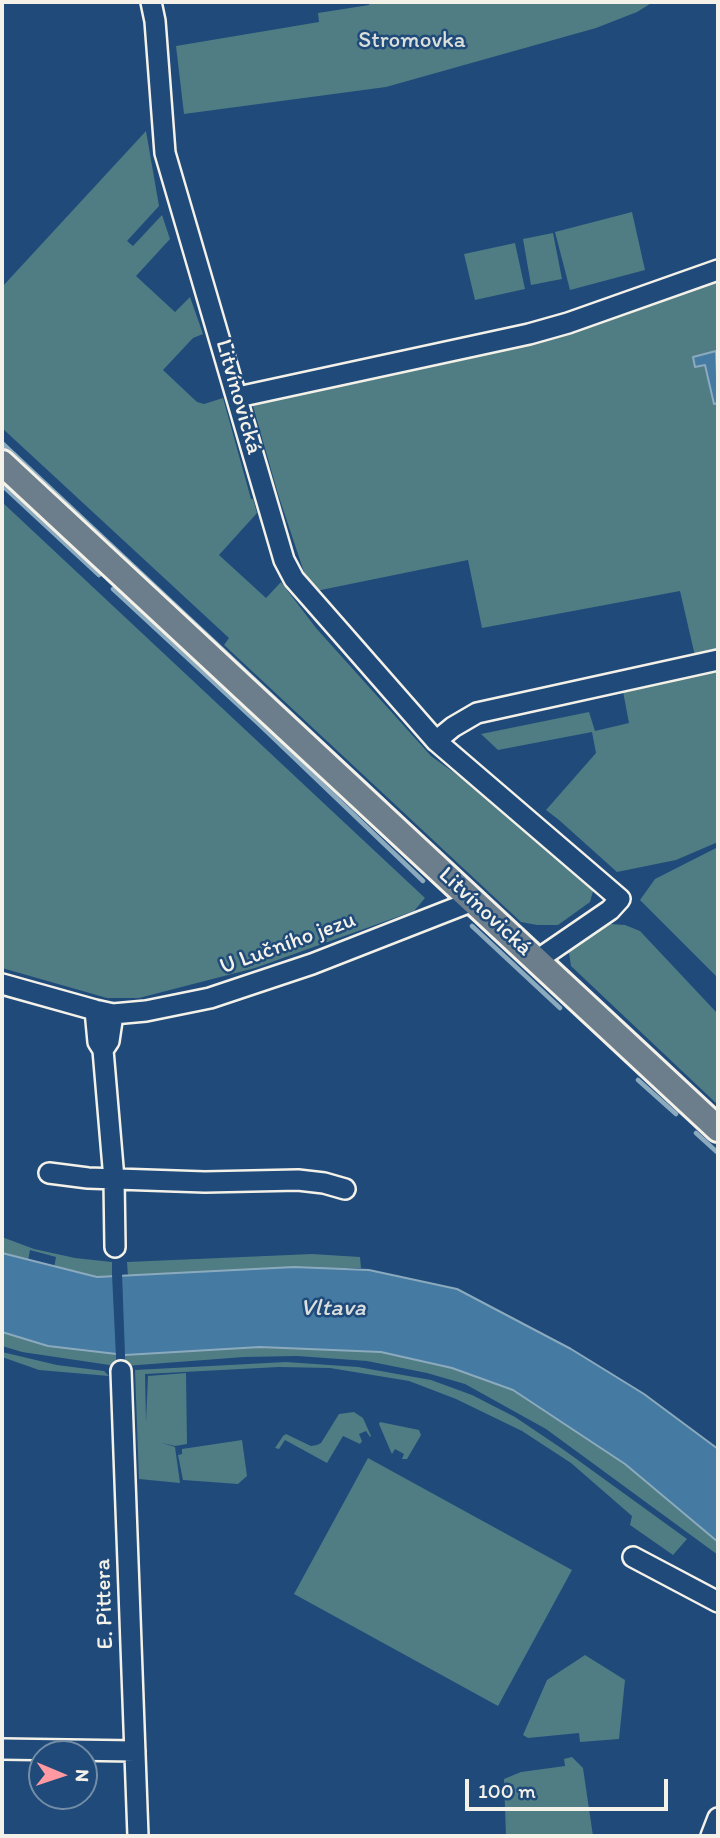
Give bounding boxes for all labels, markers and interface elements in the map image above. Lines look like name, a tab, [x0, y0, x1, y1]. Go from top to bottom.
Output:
park label: Stromovka	[358, 27, 466, 55]
street label: Litvínovická	[208, 336, 268, 458]
street label: Litvínovická	[432, 862, 538, 962]
street label: U Lučního jezu	[216, 907, 360, 981]
water label: Vltava	[300, 1295, 366, 1323]
street label: E. Pittera	[90, 1558, 120, 1650]
north arrow	[28, 1740, 98, 1810]
scale bar	[468, 1764, 671, 1808]
text: N	[71, 1769, 94, 1782]
text: 100 m	[478, 1778, 536, 1803]

